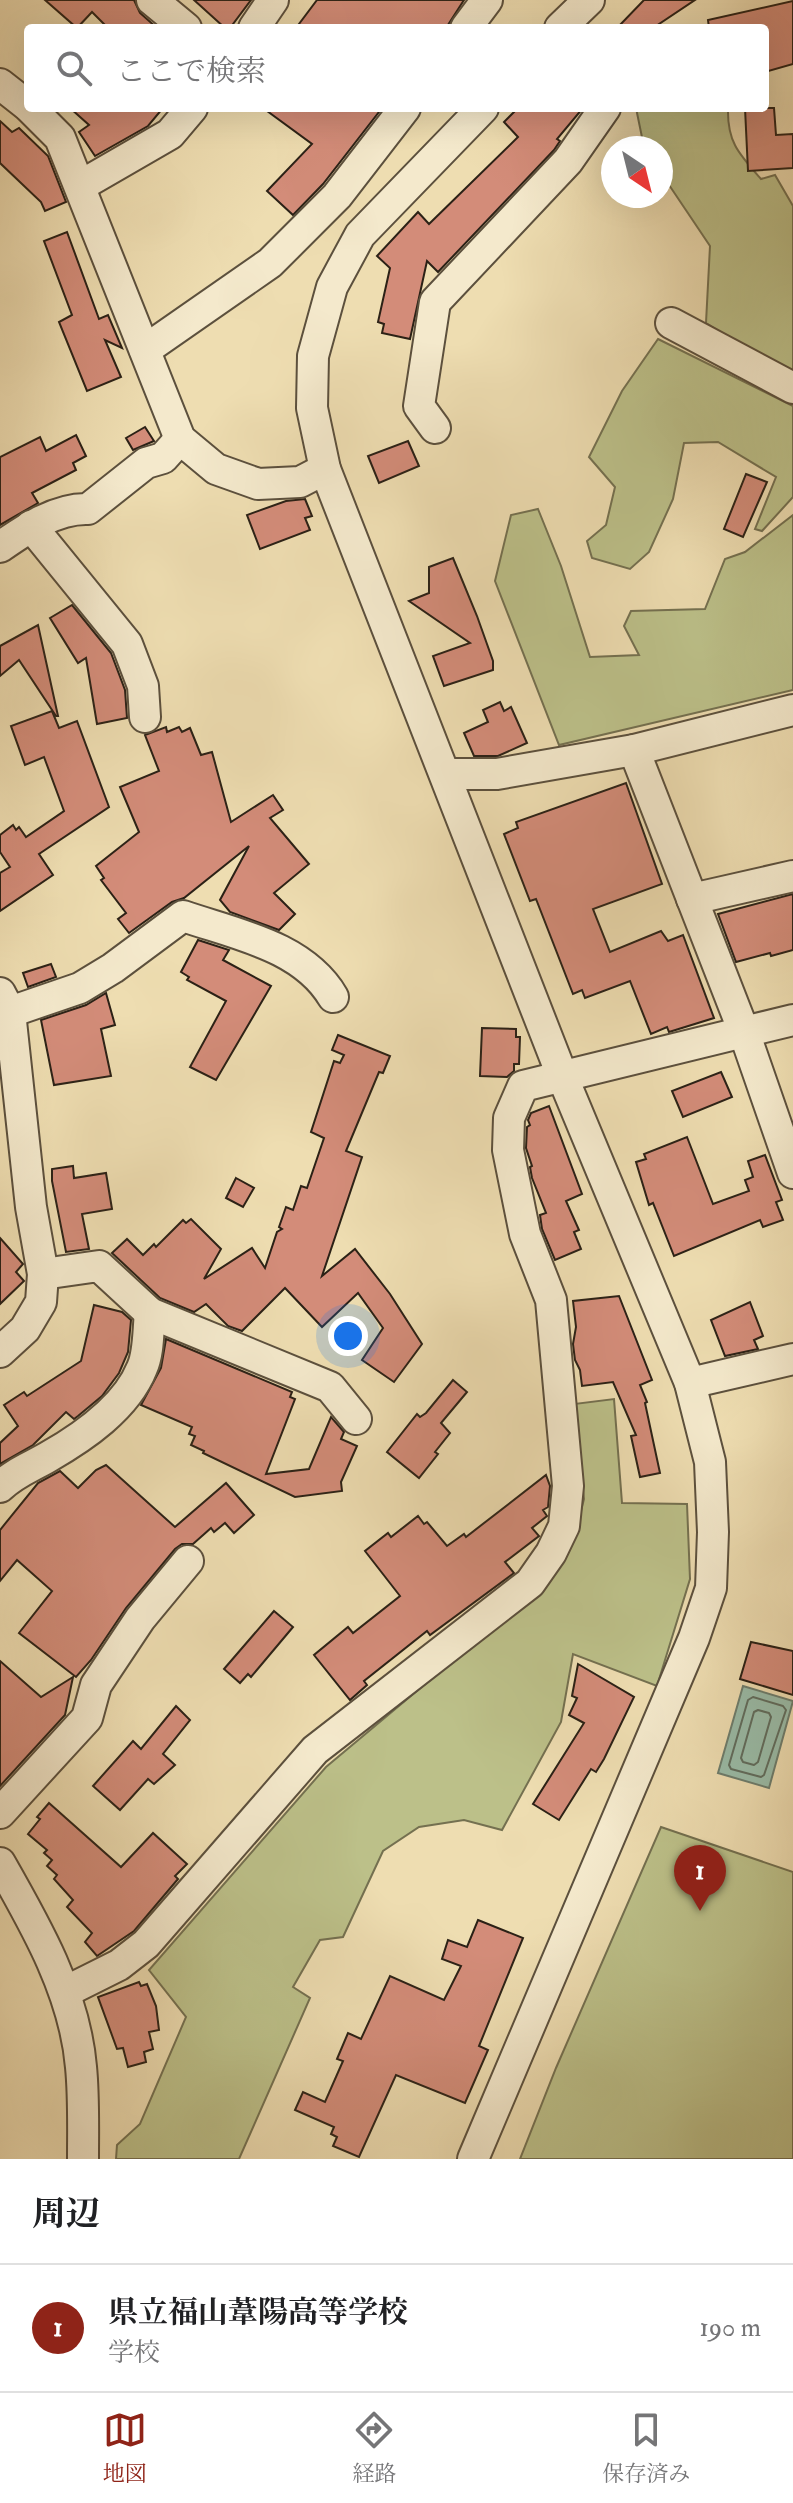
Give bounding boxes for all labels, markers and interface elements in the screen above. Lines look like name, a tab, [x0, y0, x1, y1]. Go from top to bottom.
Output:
search box	[24, 24, 769, 112]
icon: search	[52, 46, 96, 90]
text: ここで検索	[116, 53, 266, 90]
north arrow	[601, 136, 673, 208]
your location	[328, 1316, 368, 1356]
pin: 1	[674, 1845, 726, 1911]
text: 周辺	[32, 2193, 100, 2236]
text: 県立福山葦陽高等学校	[108, 2294, 408, 2331]
text: 1	[53, 2312, 63, 2344]
text: 190 m	[700, 2312, 761, 2344]
text: 学校	[108, 2337, 160, 2369]
tab: 地図	[103, 2408, 147, 2488]
tab: 経路	[352, 2408, 396, 2488]
tab: 保存済み	[602, 2408, 690, 2488]

